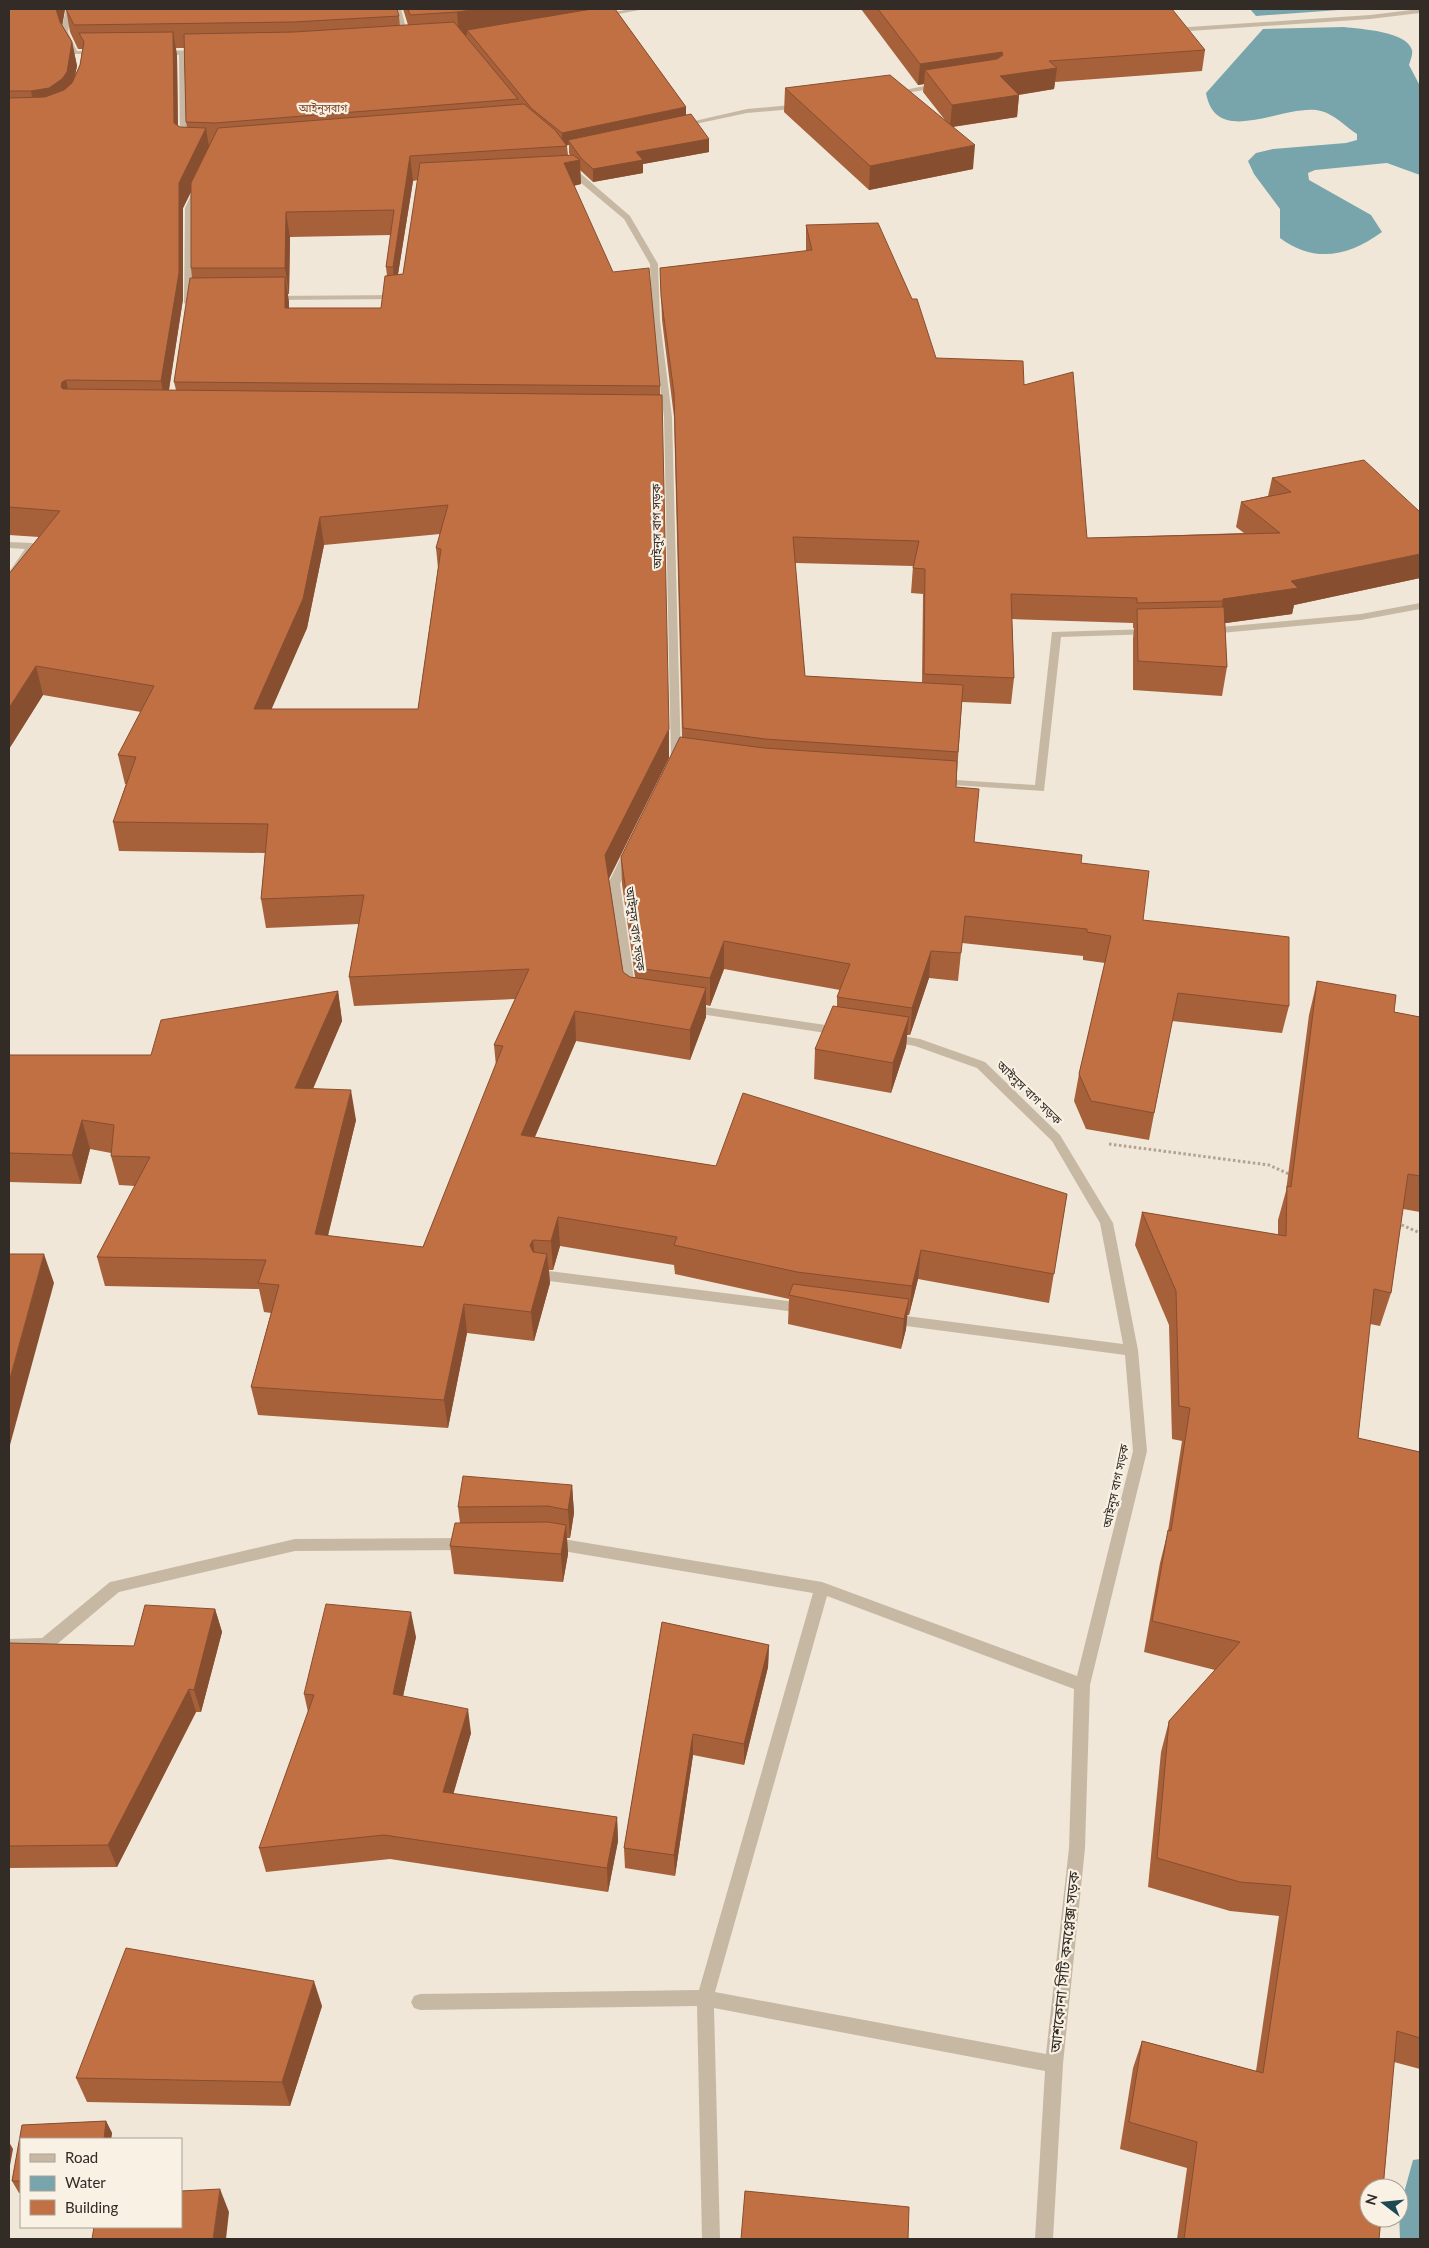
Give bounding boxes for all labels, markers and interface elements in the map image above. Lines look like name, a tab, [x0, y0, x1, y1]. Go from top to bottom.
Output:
district label: আইনুসবাগ	[298, 101, 348, 115]
street label: আইনুস বাগ সড়ক	[648, 483, 666, 570]
street label: আইনুস বাগ সড়ক	[621, 885, 649, 972]
street label: আইনুস বাগ সড়ক	[992, 1057, 1065, 1128]
street label: আইনুস বাগ সড়ক	[1099, 1442, 1133, 1530]
street label: আশকোনা সিটি কমপ্লেক্স সড়ক	[1045, 1870, 1083, 2054]
legend	[20, 2138, 182, 2228]
text: Road	[65, 2148, 98, 2166]
text: Water	[65, 2173, 106, 2191]
north arrow	[1359, 2178, 1409, 2228]
text: N	[1361, 2192, 1381, 2207]
text: Building	[65, 2198, 118, 2216]

